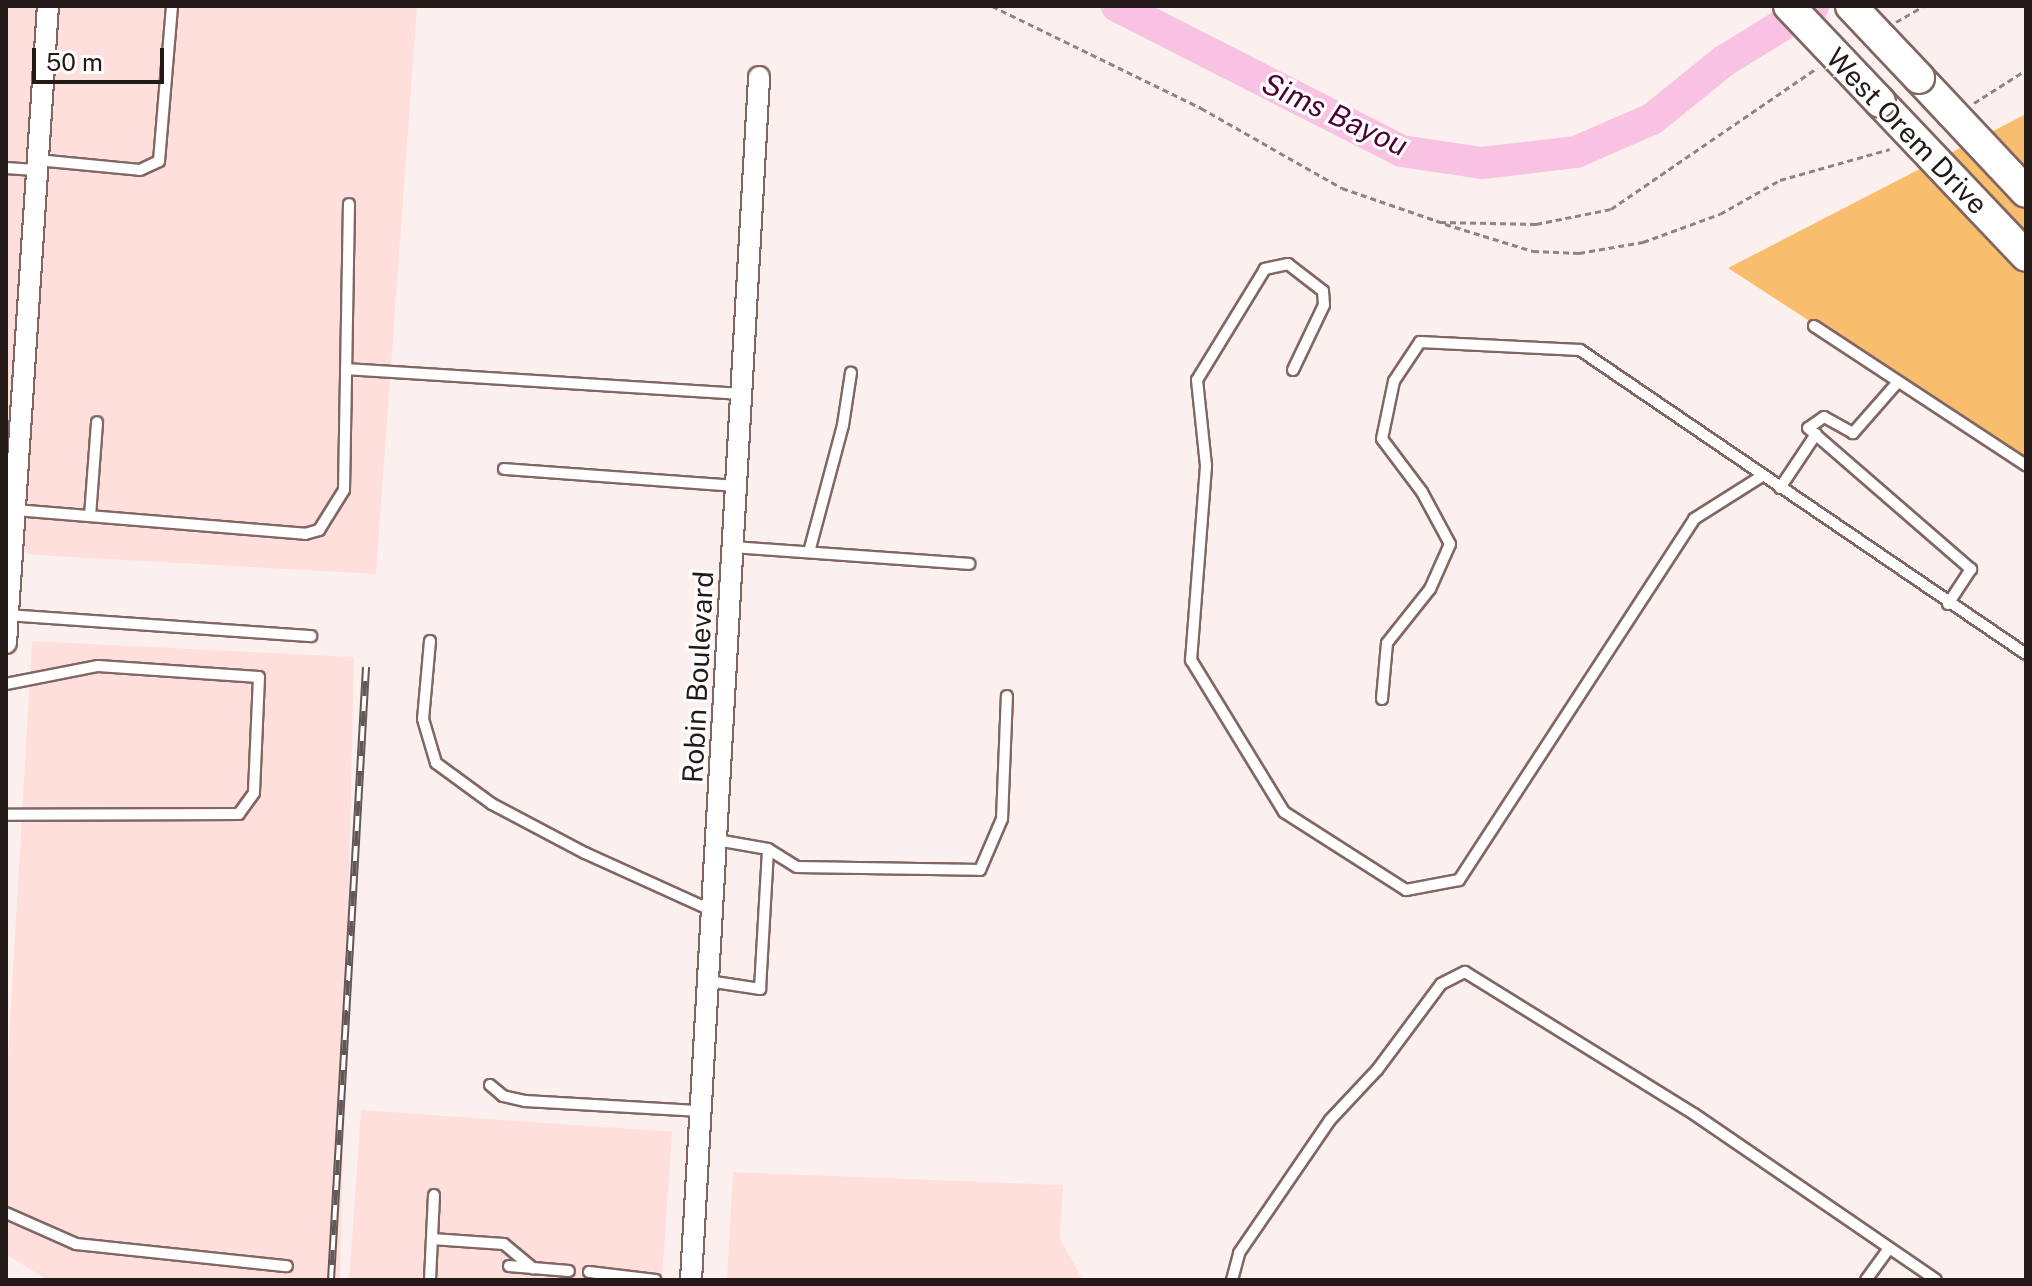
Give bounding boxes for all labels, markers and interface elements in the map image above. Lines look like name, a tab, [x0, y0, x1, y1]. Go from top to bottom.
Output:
scale bar	[36, 32, 168, 82]
street label: West Orem Drive	[1819, 41, 1995, 221]
text: 50 m	[46, 48, 103, 76]
water label: Sims Bayou	[1256, 65, 1414, 163]
street label: Robin Boulevard	[676, 570, 720, 784]

